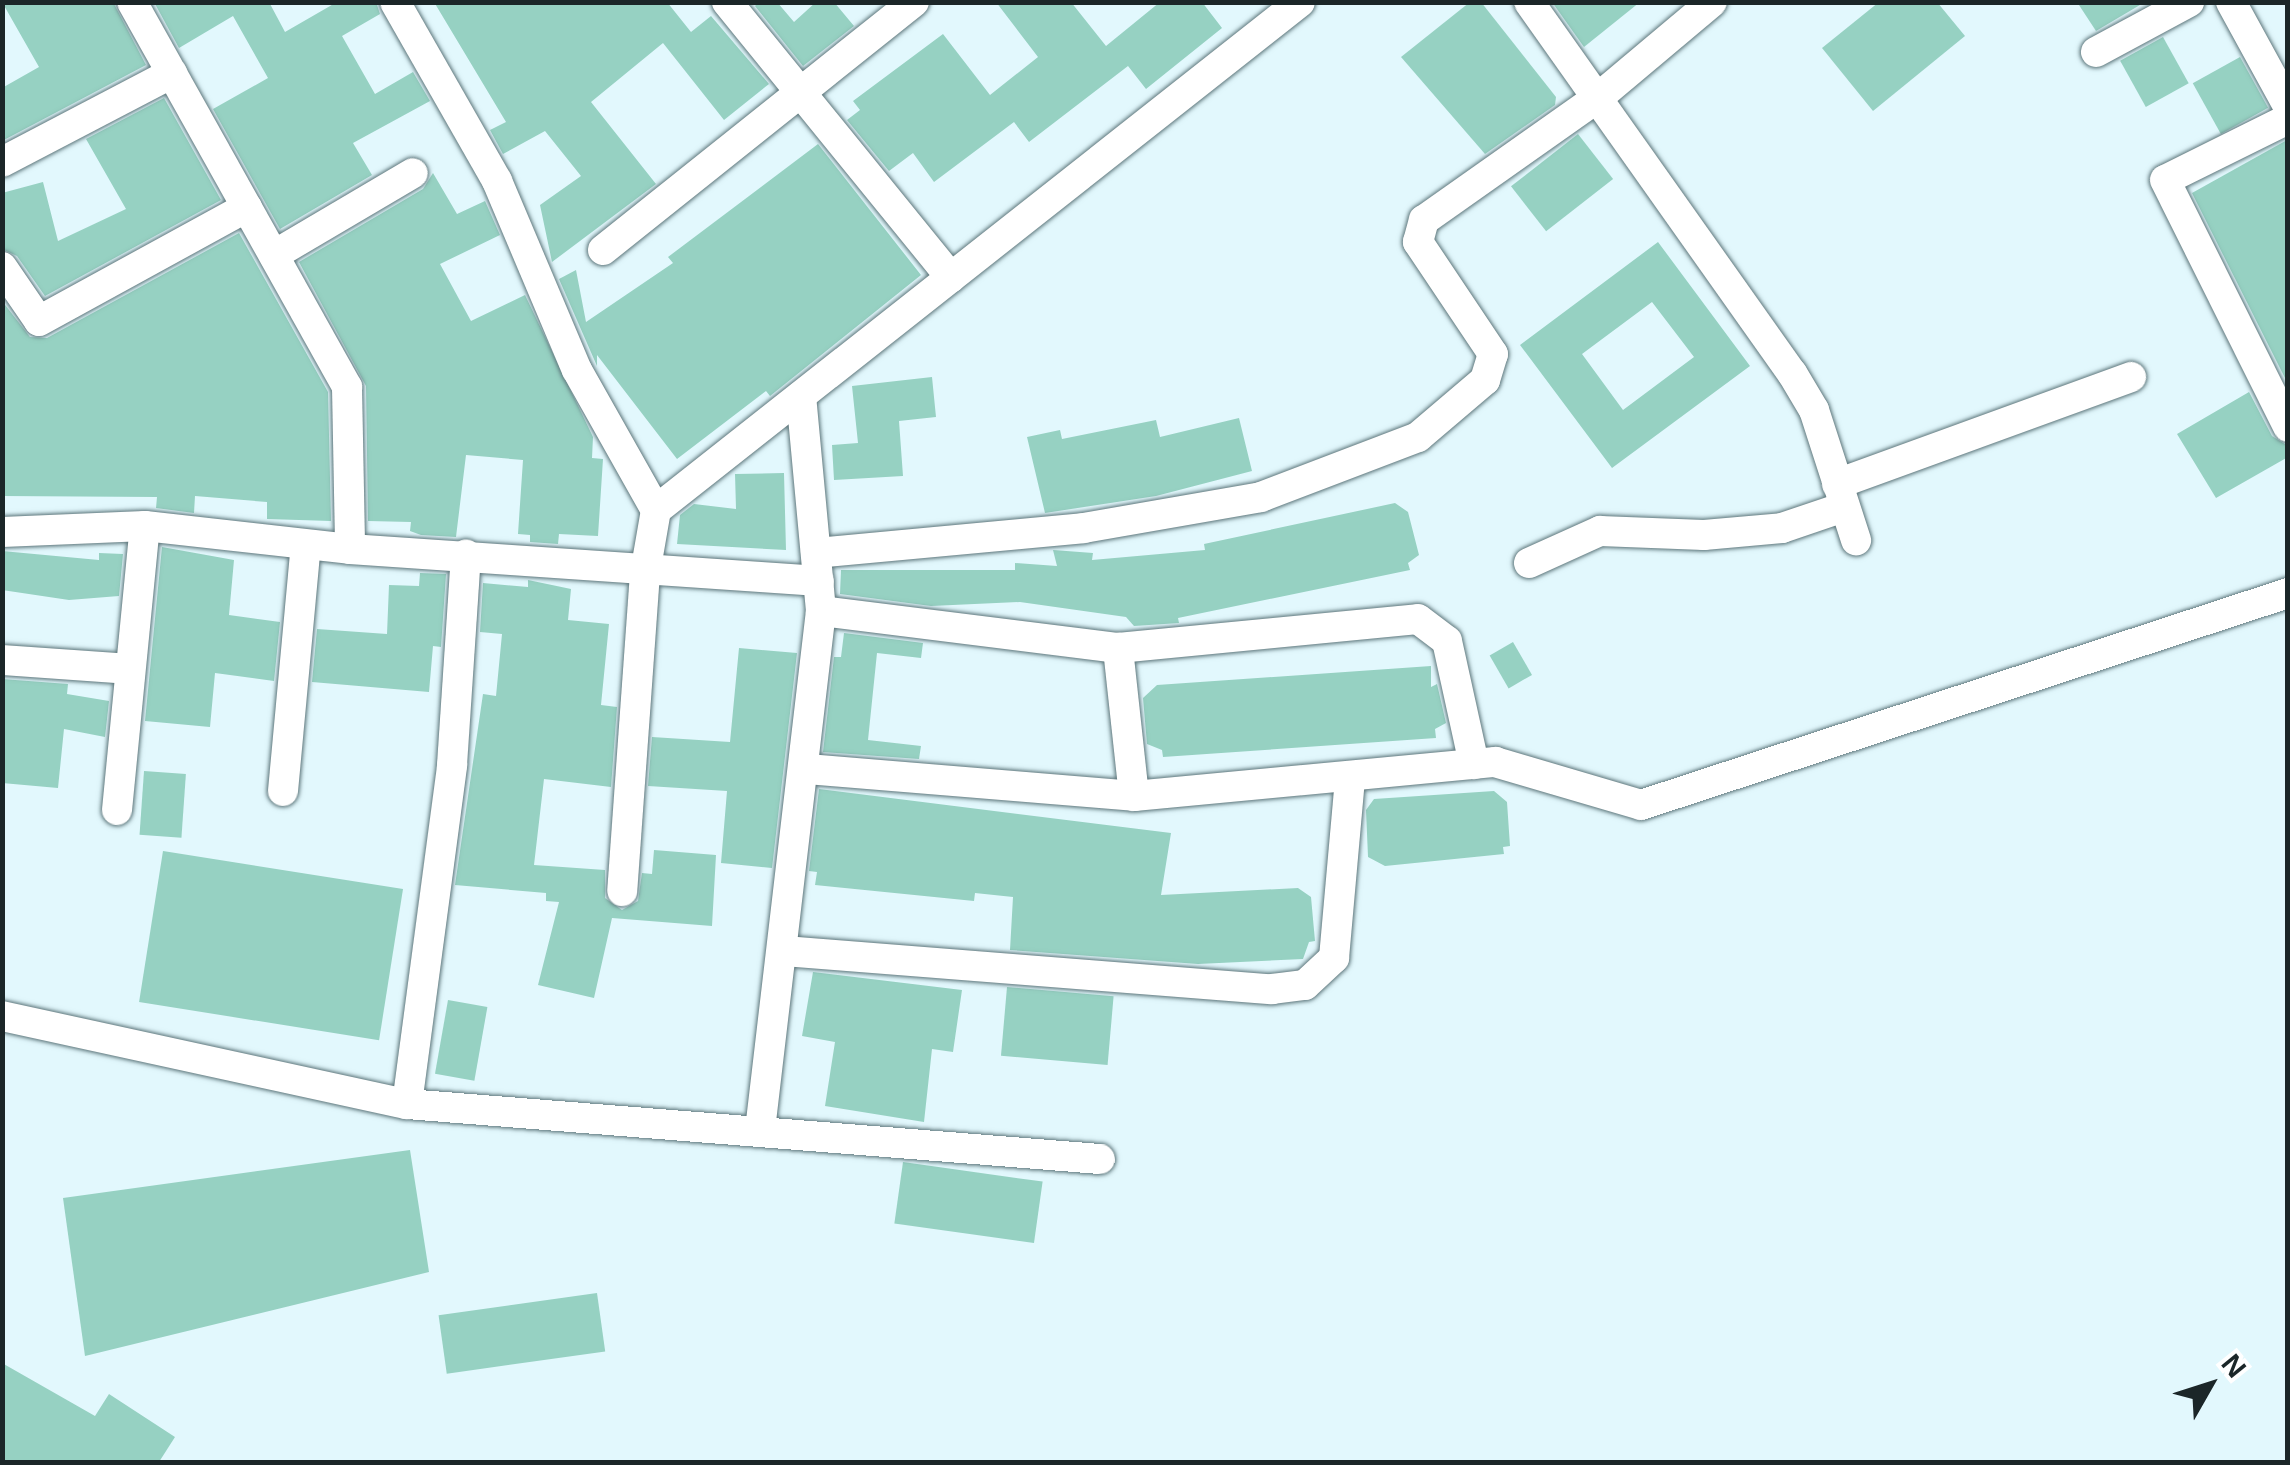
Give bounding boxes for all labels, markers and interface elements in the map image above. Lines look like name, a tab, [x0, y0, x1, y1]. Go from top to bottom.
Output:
north arrow	[2160, 1335, 2260, 1435]
text: N	[2215, 1348, 2252, 1383]

